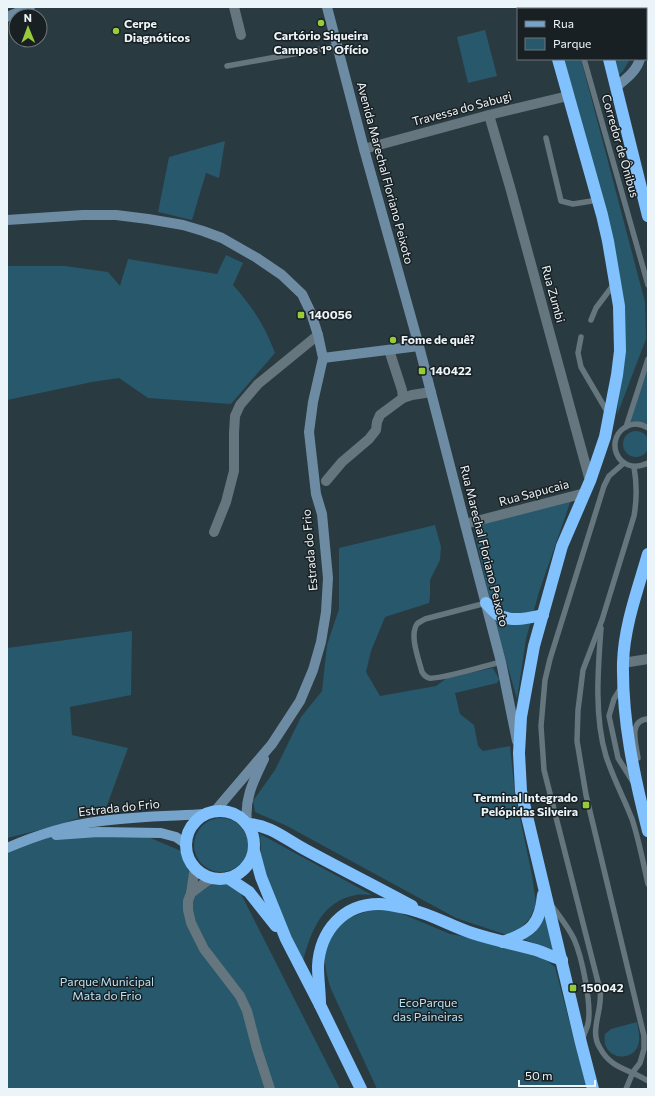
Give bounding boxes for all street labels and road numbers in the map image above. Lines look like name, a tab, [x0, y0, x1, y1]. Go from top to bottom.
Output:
street label: Avenida Marechal Floriano Peixoto	[355, 80, 417, 265]
street label: Travessa do Sabugi	[410, 88, 513, 128]
street label: Corredor de Ônibus	[600, 92, 642, 199]
street label: Rua Zumbi	[540, 264, 568, 324]
street label: Rua Marechal Floriano Peixoto	[458, 464, 512, 628]
street label: Rua Sapucaia	[497, 476, 570, 508]
street label: Estrada do Frio	[298, 509, 320, 592]
street label: Estrada do Frio	[77, 796, 160, 818]

